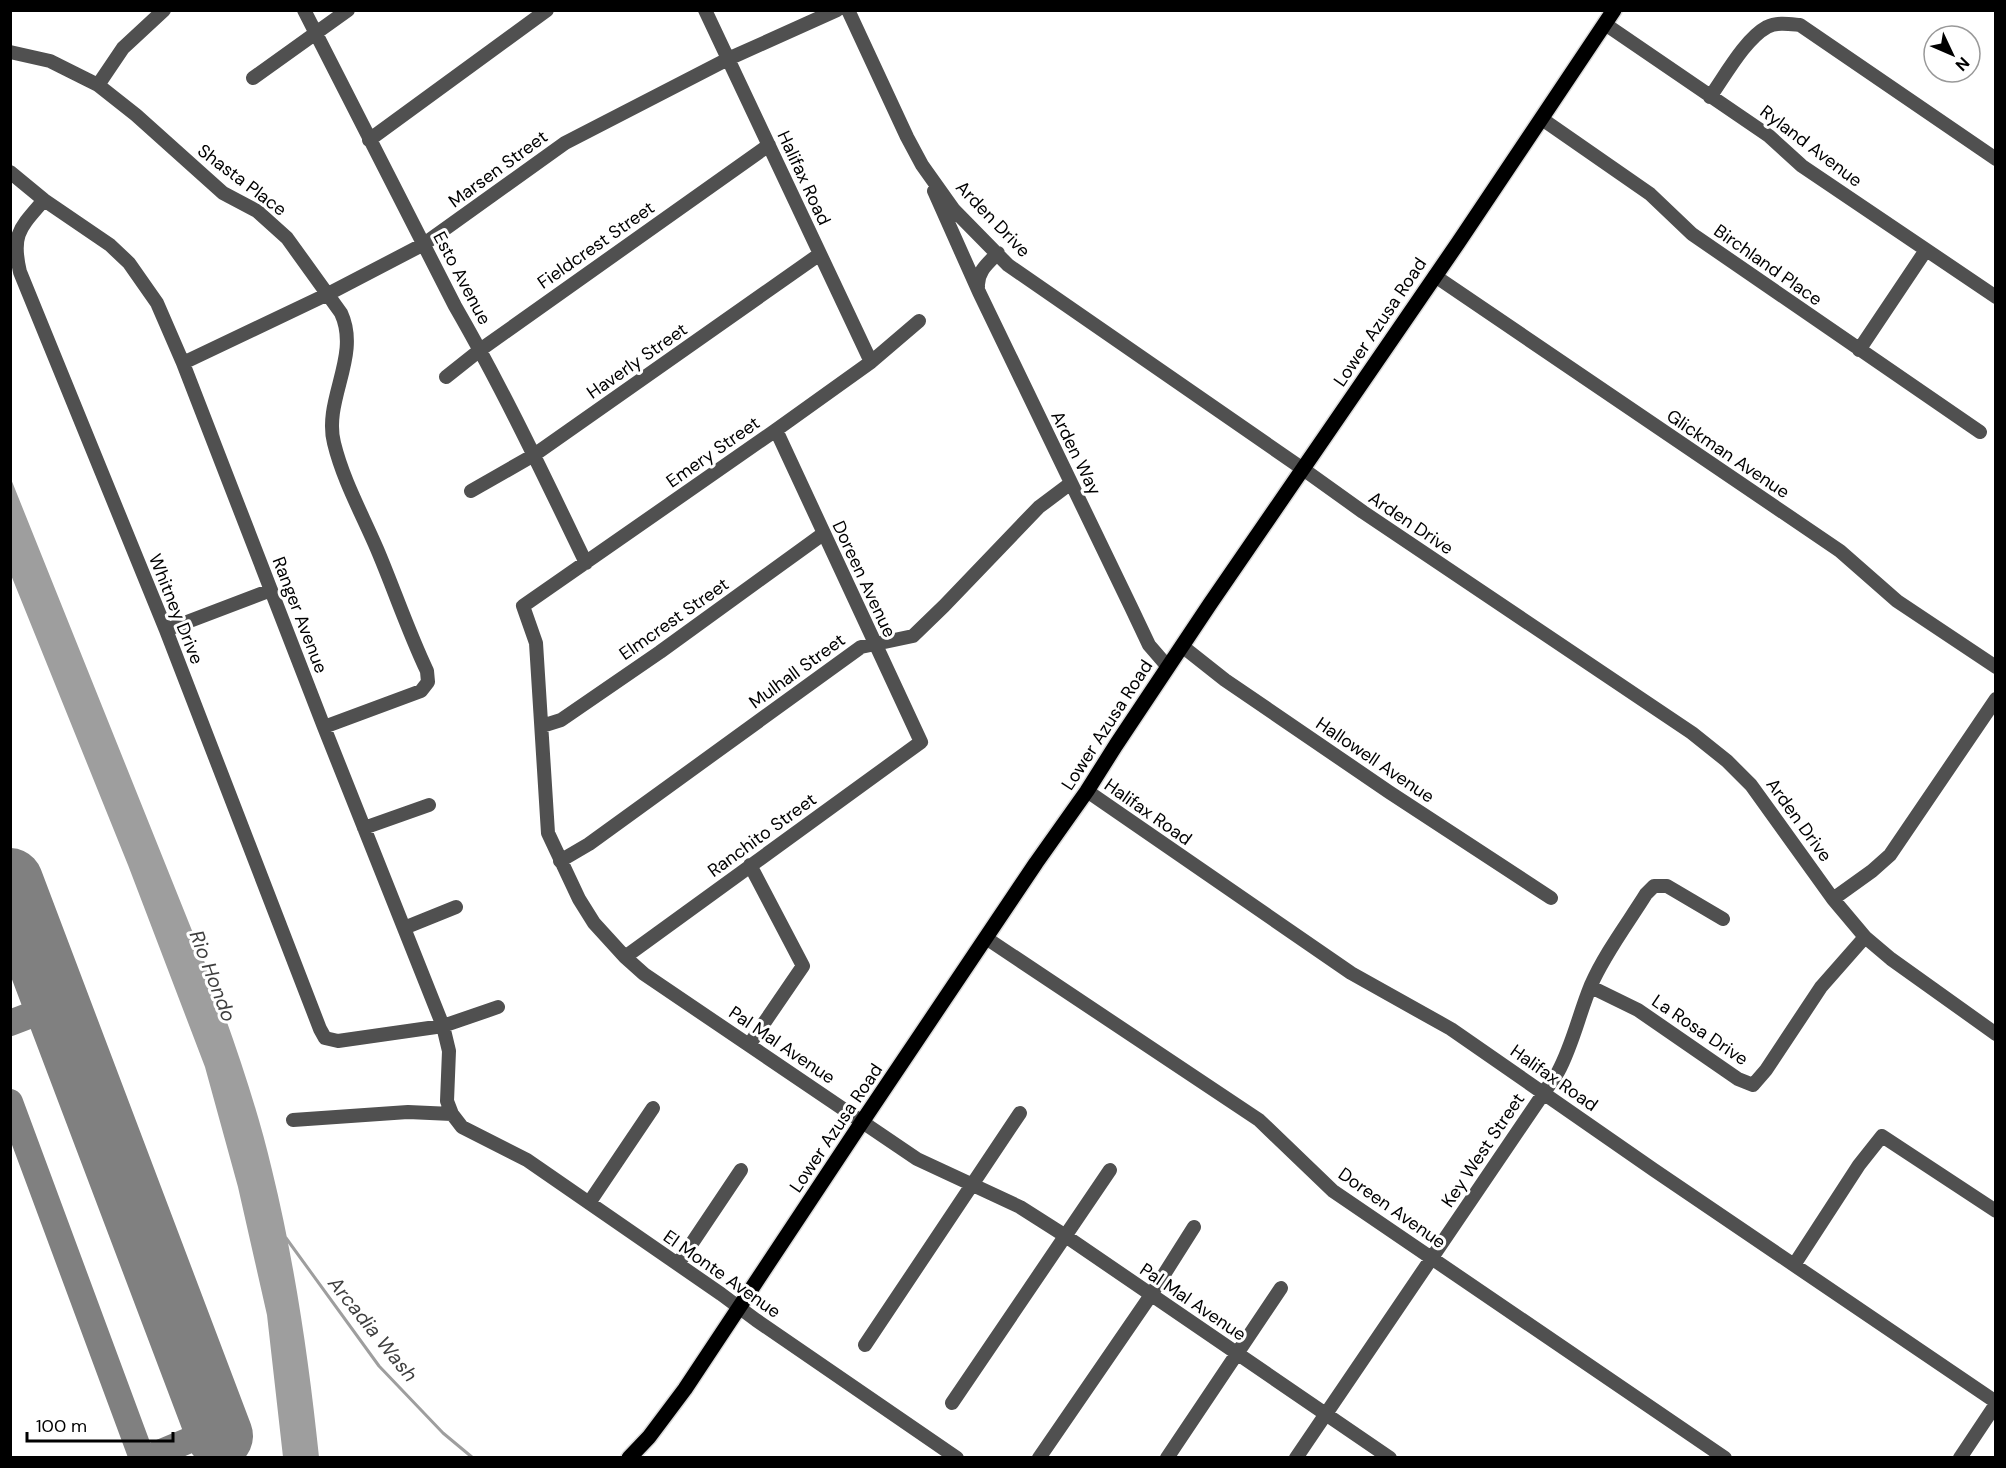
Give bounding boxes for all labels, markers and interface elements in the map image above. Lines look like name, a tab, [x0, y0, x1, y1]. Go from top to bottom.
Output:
north arrow	[1922, 24, 1982, 84]
text: N	[1951, 53, 1974, 76]
street label: Ryland Avenue	[1755, 100, 1867, 192]
street label: Marsen Street	[444, 125, 552, 213]
street label: Halifax Road	[772, 127, 836, 229]
street label: Shasta Place	[193, 139, 291, 221]
street label: Arden Drive	[950, 176, 1036, 262]
street label: Fieldcrest Street	[533, 196, 659, 294]
street label: Birchland Place	[1709, 219, 1827, 311]
street label: Esto Avenue	[427, 227, 497, 329]
street label: Lower Azusa Road	[1328, 253, 1432, 391]
street label: Haverly Street	[582, 317, 692, 405]
street label: Glickman Avenue	[1662, 404, 1794, 504]
street label: Arden Way	[1045, 407, 1107, 499]
street label: Emery Street	[662, 411, 764, 493]
street label: Arden Drive	[1364, 486, 1458, 560]
street label: Doreen Avenue	[826, 517, 902, 641]
street label: Whitney Drive	[143, 550, 209, 668]
street label: Ranger Avenue	[267, 553, 333, 677]
street label: Elmcrest Street	[614, 572, 734, 666]
street label: Mulhall Street	[744, 628, 850, 714]
street label: Lower Azusa Road	[1056, 655, 1158, 795]
street label: Hallowell Avenue	[1311, 711, 1439, 809]
street label: Halifax Road	[1100, 773, 1196, 851]
street label: Arden Drive	[1761, 773, 1837, 867]
street label: Ranchito Street	[703, 787, 821, 883]
water label: Rio Hondo	[184, 927, 242, 1025]
street label: La Rosa Drive	[1647, 989, 1753, 1071]
street label: Pal Mal Avenue	[724, 1001, 840, 1089]
street label: Halifax Road	[1506, 1039, 1602, 1117]
street label: Lower Azusa Road	[784, 1059, 888, 1197]
street label: Key West Street	[1436, 1088, 1530, 1212]
street label: Doreen Avenue	[1333, 1162, 1451, 1254]
street label: El Monte Avenue	[659, 1225, 785, 1323]
street label: Pal Mal Avenue	[1135, 1258, 1251, 1346]
water label: Arcadia Wash	[322, 1270, 423, 1387]
scale bar	[27, 1405, 172, 1443]
text: 100 m	[36, 1414, 87, 1438]

